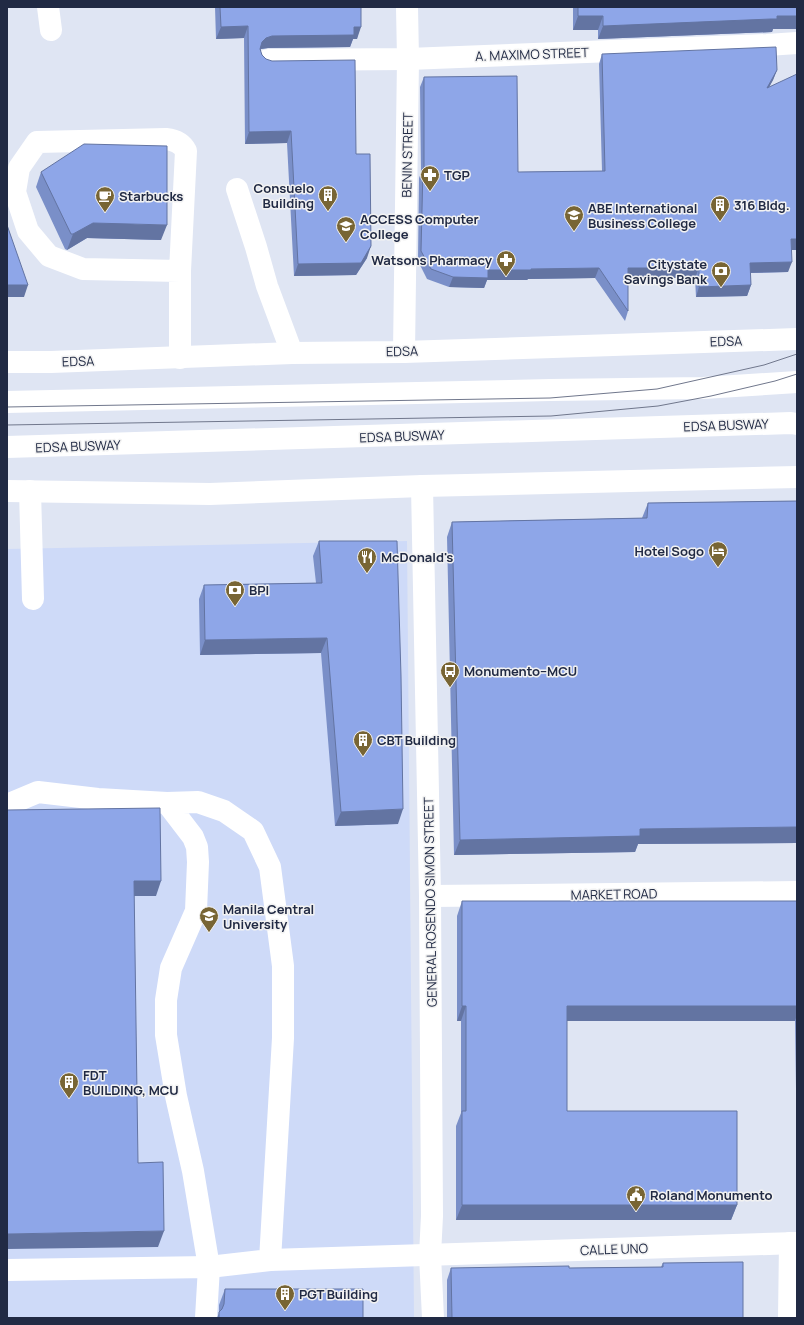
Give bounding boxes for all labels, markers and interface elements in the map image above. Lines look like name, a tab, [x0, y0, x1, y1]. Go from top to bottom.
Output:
street label: A. MAXIMO STREET	[475, 43, 589, 65]
street label: BENIN STREET	[397, 112, 417, 198]
pharmacy icon: TGP	[419, 164, 441, 192]
place label: TGP	[444, 166, 470, 184]
place label: Consuelo Building	[254, 179, 314, 212]
building icon: Consuelo Building	[317, 184, 339, 212]
cafe icon: Starbucks	[94, 185, 116, 213]
place label: Starbucks	[119, 187, 183, 205]
building icon: 316 Bldg.	[709, 194, 731, 222]
place label: 316 Bldg.	[734, 196, 790, 214]
place label: ABE International Business College	[588, 199, 697, 232]
school or university icon: ABE International Business College	[563, 204, 585, 232]
place label: ACCESS Computer College	[360, 210, 479, 243]
school or university icon: ACCESS Computer College	[335, 215, 357, 243]
pharmacy icon: Watsons Pharmacy	[495, 249, 517, 277]
place label: Watsons Pharmacy	[371, 251, 493, 269]
place label: Citystate Savings Bank	[624, 255, 708, 288]
bank icon: Citystate Savings Bank	[710, 260, 732, 288]
street label: EDSA	[710, 331, 742, 351]
street label: EDSA	[386, 342, 418, 360]
street label: EDSA	[62, 351, 94, 371]
street label: EDSA BUSWAY	[683, 414, 770, 435]
street label: EDSA BUSWAY	[359, 425, 446, 446]
street label: EDSA BUSWAY	[35, 435, 122, 456]
hotel icon: Hotel Sogo	[707, 540, 729, 568]
place label: Hotel Sogo	[635, 542, 704, 560]
restaurant icon: McDonald's	[356, 546, 378, 574]
place label: McDonald's	[381, 548, 453, 566]
bank icon: BPI	[224, 579, 246, 607]
place label: BPI	[249, 581, 269, 599]
bus stop icon: Monumento–MCU	[439, 660, 461, 688]
place label: Monumento–MCU	[464, 662, 577, 680]
building icon: CBT Building	[352, 729, 374, 757]
place label: CBT Building	[377, 731, 456, 749]
street label: GENERAL ROSENDO SIMON STREET	[419, 797, 441, 1007]
street label: MARKET ROAD	[570, 884, 658, 904]
place label: Manila Central University	[223, 900, 314, 933]
school or university icon: Manila Central University	[198, 905, 220, 933]
place label: FDT BUILDING, MCU	[83, 1066, 179, 1099]
building icon: FDT BUILDING, MCU	[58, 1071, 80, 1099]
public building icon: Roland Monumento	[625, 1184, 647, 1212]
place label: Roland Monumento	[650, 1186, 772, 1204]
street label: CALLE UNO	[580, 1239, 649, 1259]
building icon: PGT Building	[274, 1283, 296, 1311]
place label: PGT Building	[299, 1285, 378, 1303]

